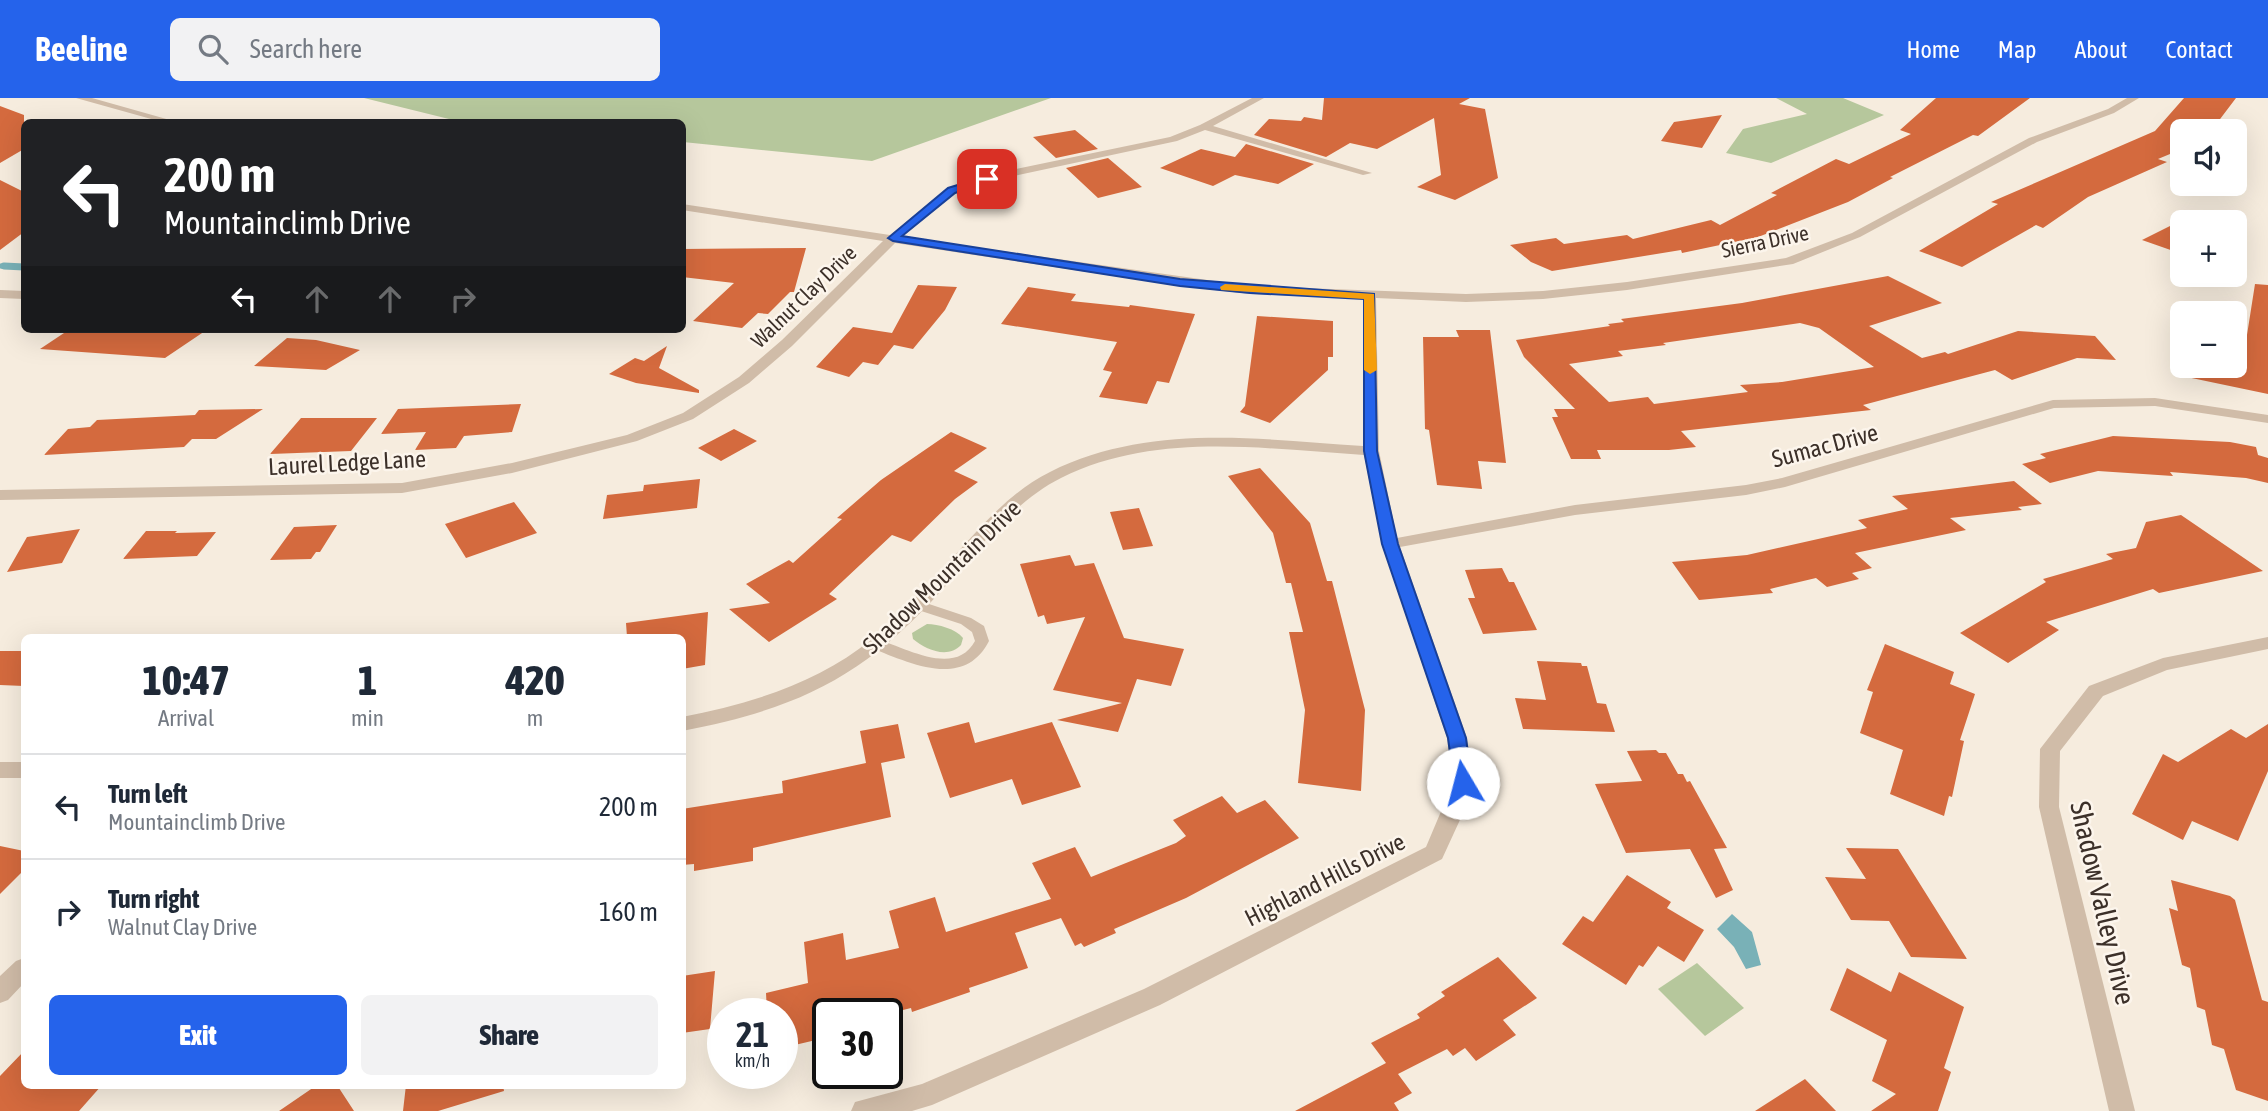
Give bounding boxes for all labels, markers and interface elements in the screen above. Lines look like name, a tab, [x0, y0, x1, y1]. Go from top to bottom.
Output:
search box	[170, 18, 660, 81]
text: Beeline	[35, 30, 128, 68]
icon: search	[194, 30, 232, 68]
text: Search here	[250, 34, 362, 64]
text: Home	[1906, 36, 1960, 63]
text: Map	[1998, 36, 2036, 63]
text: About	[2074, 36, 2127, 63]
text: Contact	[2165, 36, 2233, 63]
map controls	[2170, 119, 2247, 378]
button: sound	[2170, 119, 2247, 196]
text: 200 m	[164, 146, 275, 202]
icon: left	[49, 147, 140, 238]
pin	[957, 149, 1017, 209]
icon: arrive	[968, 160, 1006, 198]
text: Mountainclimb Drive	[164, 204, 411, 241]
button: +	[2170, 210, 2247, 287]
street label: Sierra Drive	[1719, 220, 1811, 262]
street label: Walnut Clay Drive	[746, 240, 861, 352]
icon: left	[225, 280, 263, 318]
icon: ahead	[298, 280, 336, 318]
icon: ahead	[371, 280, 409, 318]
icon: right	[444, 280, 482, 318]
button: −	[2170, 301, 2247, 378]
street label: Sumac Drive	[1769, 418, 1881, 473]
street label: Laurel Ledge Lane	[267, 445, 427, 480]
street label: Shadow Mountain Drive	[857, 494, 1026, 659]
text: 10:47	[142, 656, 230, 704]
text: 1	[358, 656, 377, 704]
text: 420	[505, 656, 565, 704]
text: Arrival	[158, 705, 214, 731]
text: min	[351, 705, 384, 731]
text: m	[527, 705, 543, 731]
position arrow	[1426, 746, 1500, 820]
text: Turn left	[108, 779, 188, 809]
icon: left	[49, 788, 87, 826]
text: 200 m	[599, 792, 658, 822]
street label: Shadow Valley Drive	[2064, 798, 2142, 1008]
text: Mountainclimb Drive	[108, 809, 285, 835]
street label: Highland Hills Drive	[1240, 828, 1409, 931]
text: Turn right	[108, 884, 199, 914]
icon: right	[49, 893, 87, 931]
text: 160 m	[599, 897, 658, 927]
text: Walnut Clay Drive	[108, 914, 257, 940]
button: Exit	[49, 995, 347, 1075]
button: Share	[361, 995, 658, 1075]
speed limit sign: 30	[812, 998, 903, 1089]
text: 21	[736, 1014, 769, 1054]
text: km/h	[735, 1050, 770, 1071]

